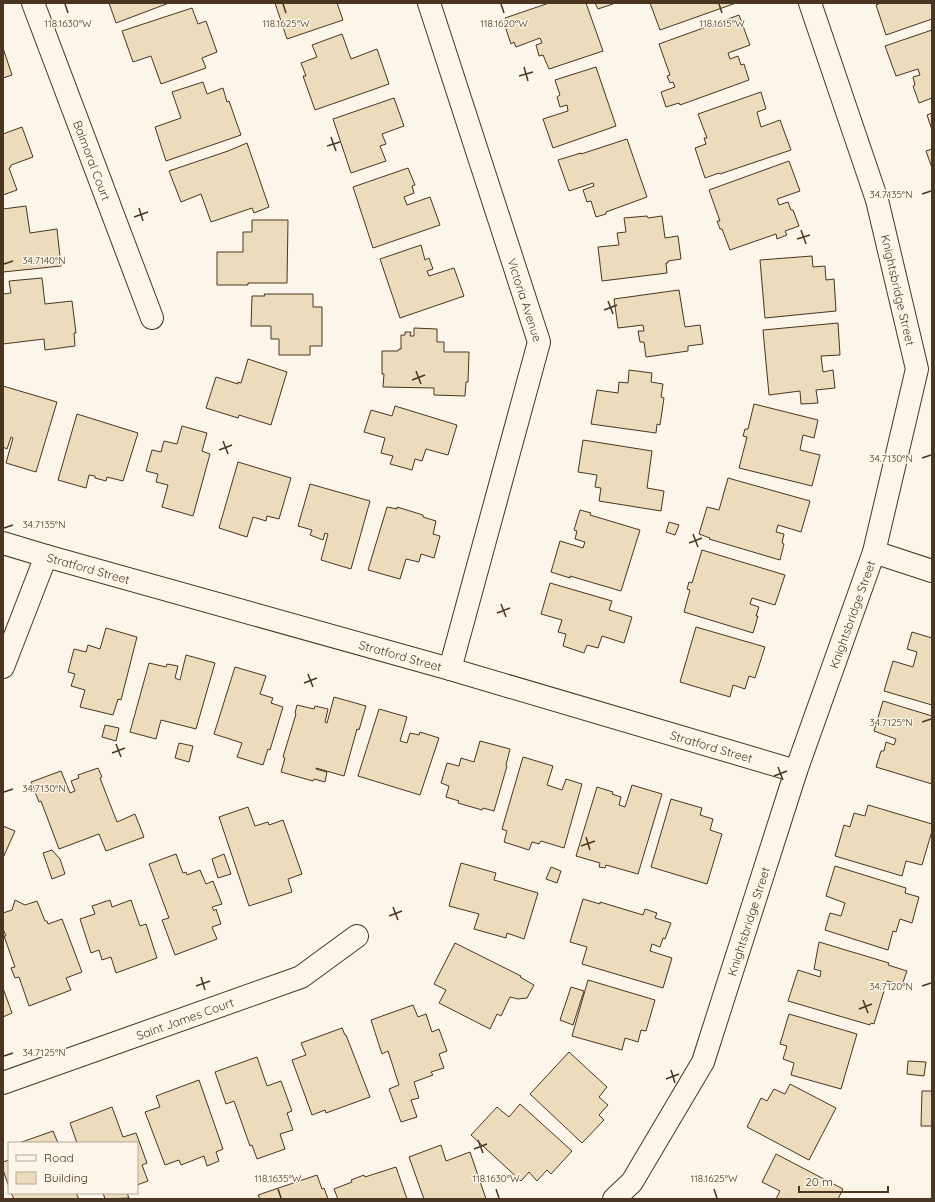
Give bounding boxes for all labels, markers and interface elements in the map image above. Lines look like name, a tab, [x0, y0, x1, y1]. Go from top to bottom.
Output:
text: 118.1630°W	[44, 17, 92, 30]
text: 118.1625°W	[262, 17, 310, 30]
text: 118.1620°W	[480, 17, 528, 30]
text: 118.1615°W	[699, 17, 745, 30]
street label: Balmoral Court	[70, 118, 114, 202]
text: 34.7135°N	[870, 188, 912, 201]
street label: Knightsbridge Street	[878, 233, 918, 347]
text: 34.7140°N	[22, 254, 66, 267]
street label: Victoria Avenue	[505, 256, 546, 344]
text: 34.7130°N	[869, 452, 913, 465]
text: 34.7135°N	[23, 518, 65, 531]
street label: Stratford Street	[45, 549, 132, 587]
street label: Knightsbridge Street	[826, 558, 878, 670]
street label: Stratford Street	[357, 636, 444, 674]
text: 34.7125°N	[869, 716, 913, 729]
street label: Stratford Street	[668, 727, 754, 765]
text: 34.7130°N	[22, 782, 66, 795]
street label: Knightsbridge Street	[724, 865, 772, 978]
text: 34.7120°N	[869, 980, 913, 993]
street label: Saint James Court	[134, 994, 236, 1043]
text: 34.7125°N	[22, 1046, 66, 1059]
legend	[8, 1142, 138, 1194]
text: Road	[44, 1150, 74, 1165]
scale bar	[799, 1168, 888, 1194]
text: Building	[44, 1170, 88, 1185]
text: 118.1635°W	[255, 1172, 302, 1185]
text: 118.1630°W	[472, 1172, 520, 1185]
text: 118.1625°W	[690, 1172, 738, 1185]
text: 20 m	[805, 1174, 833, 1189]

